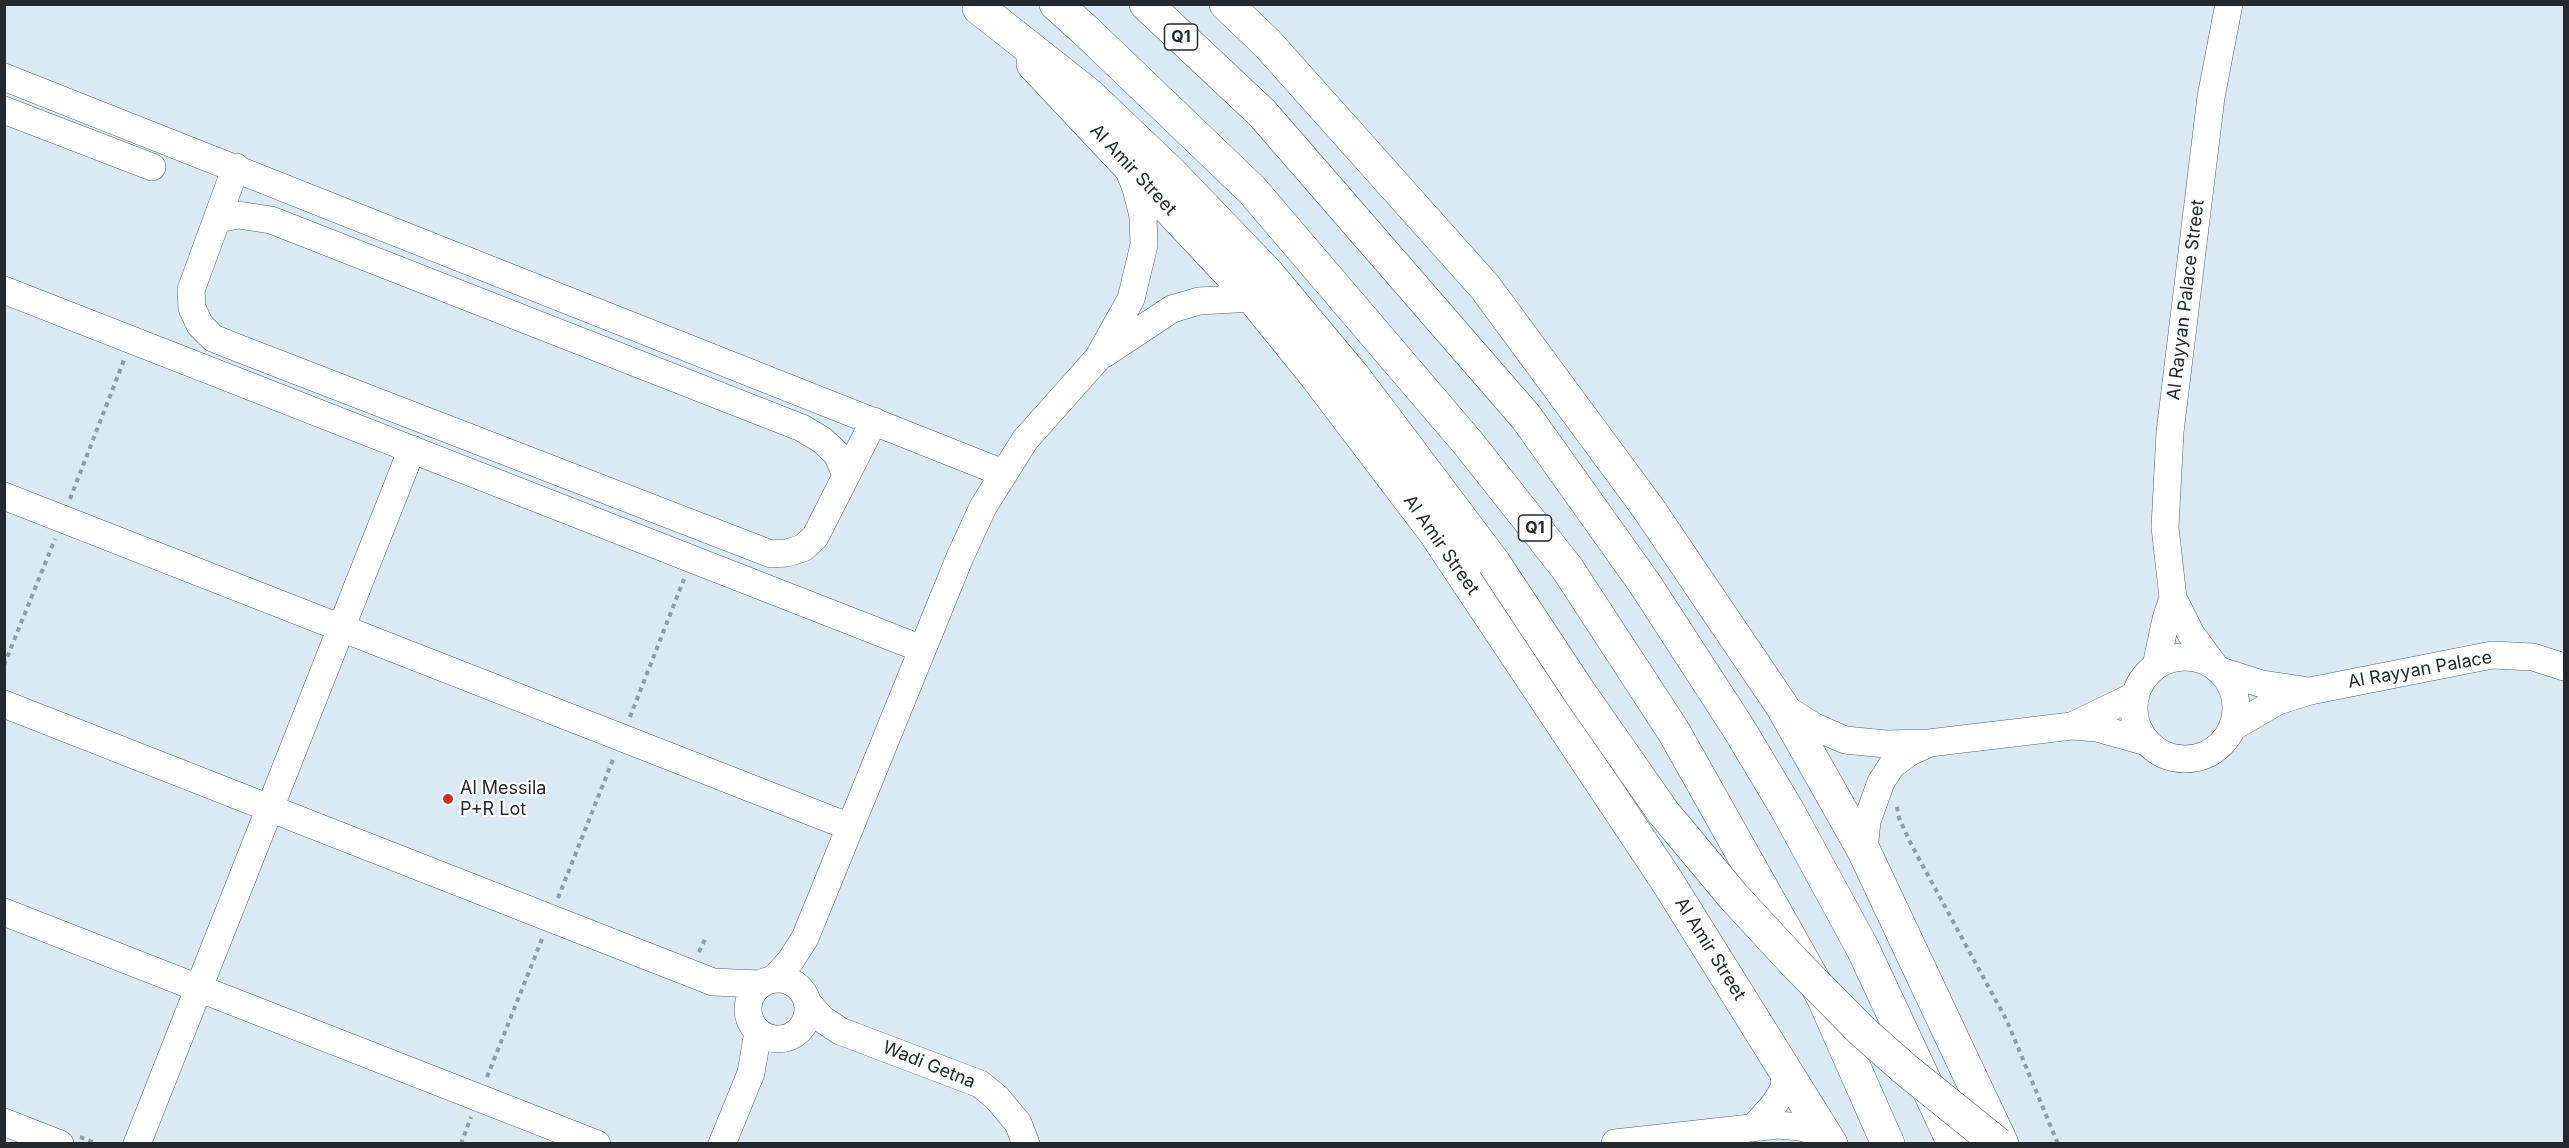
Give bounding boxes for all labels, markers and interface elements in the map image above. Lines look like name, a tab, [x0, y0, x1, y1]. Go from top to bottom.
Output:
road number: Q1	[1164, 24, 1198, 50]
street label: Al Amir Street	[1085, 120, 1181, 220]
street label: Al Rayyan Palace Street	[2163, 199, 2209, 401]
street label: Al Amir Street	[1399, 491, 1483, 599]
road number: Q1	[1518, 515, 1552, 541]
street label: Al Rayyan Palace	[2346, 647, 2494, 693]
place label: Al Messila P+R Lot	[460, 778, 546, 820]
marker: Al Messila P+R Lot	[441, 792, 455, 806]
street label: Al Amir Street	[1670, 894, 1750, 1004]
street label: Wadi Getna	[880, 1037, 978, 1093]

